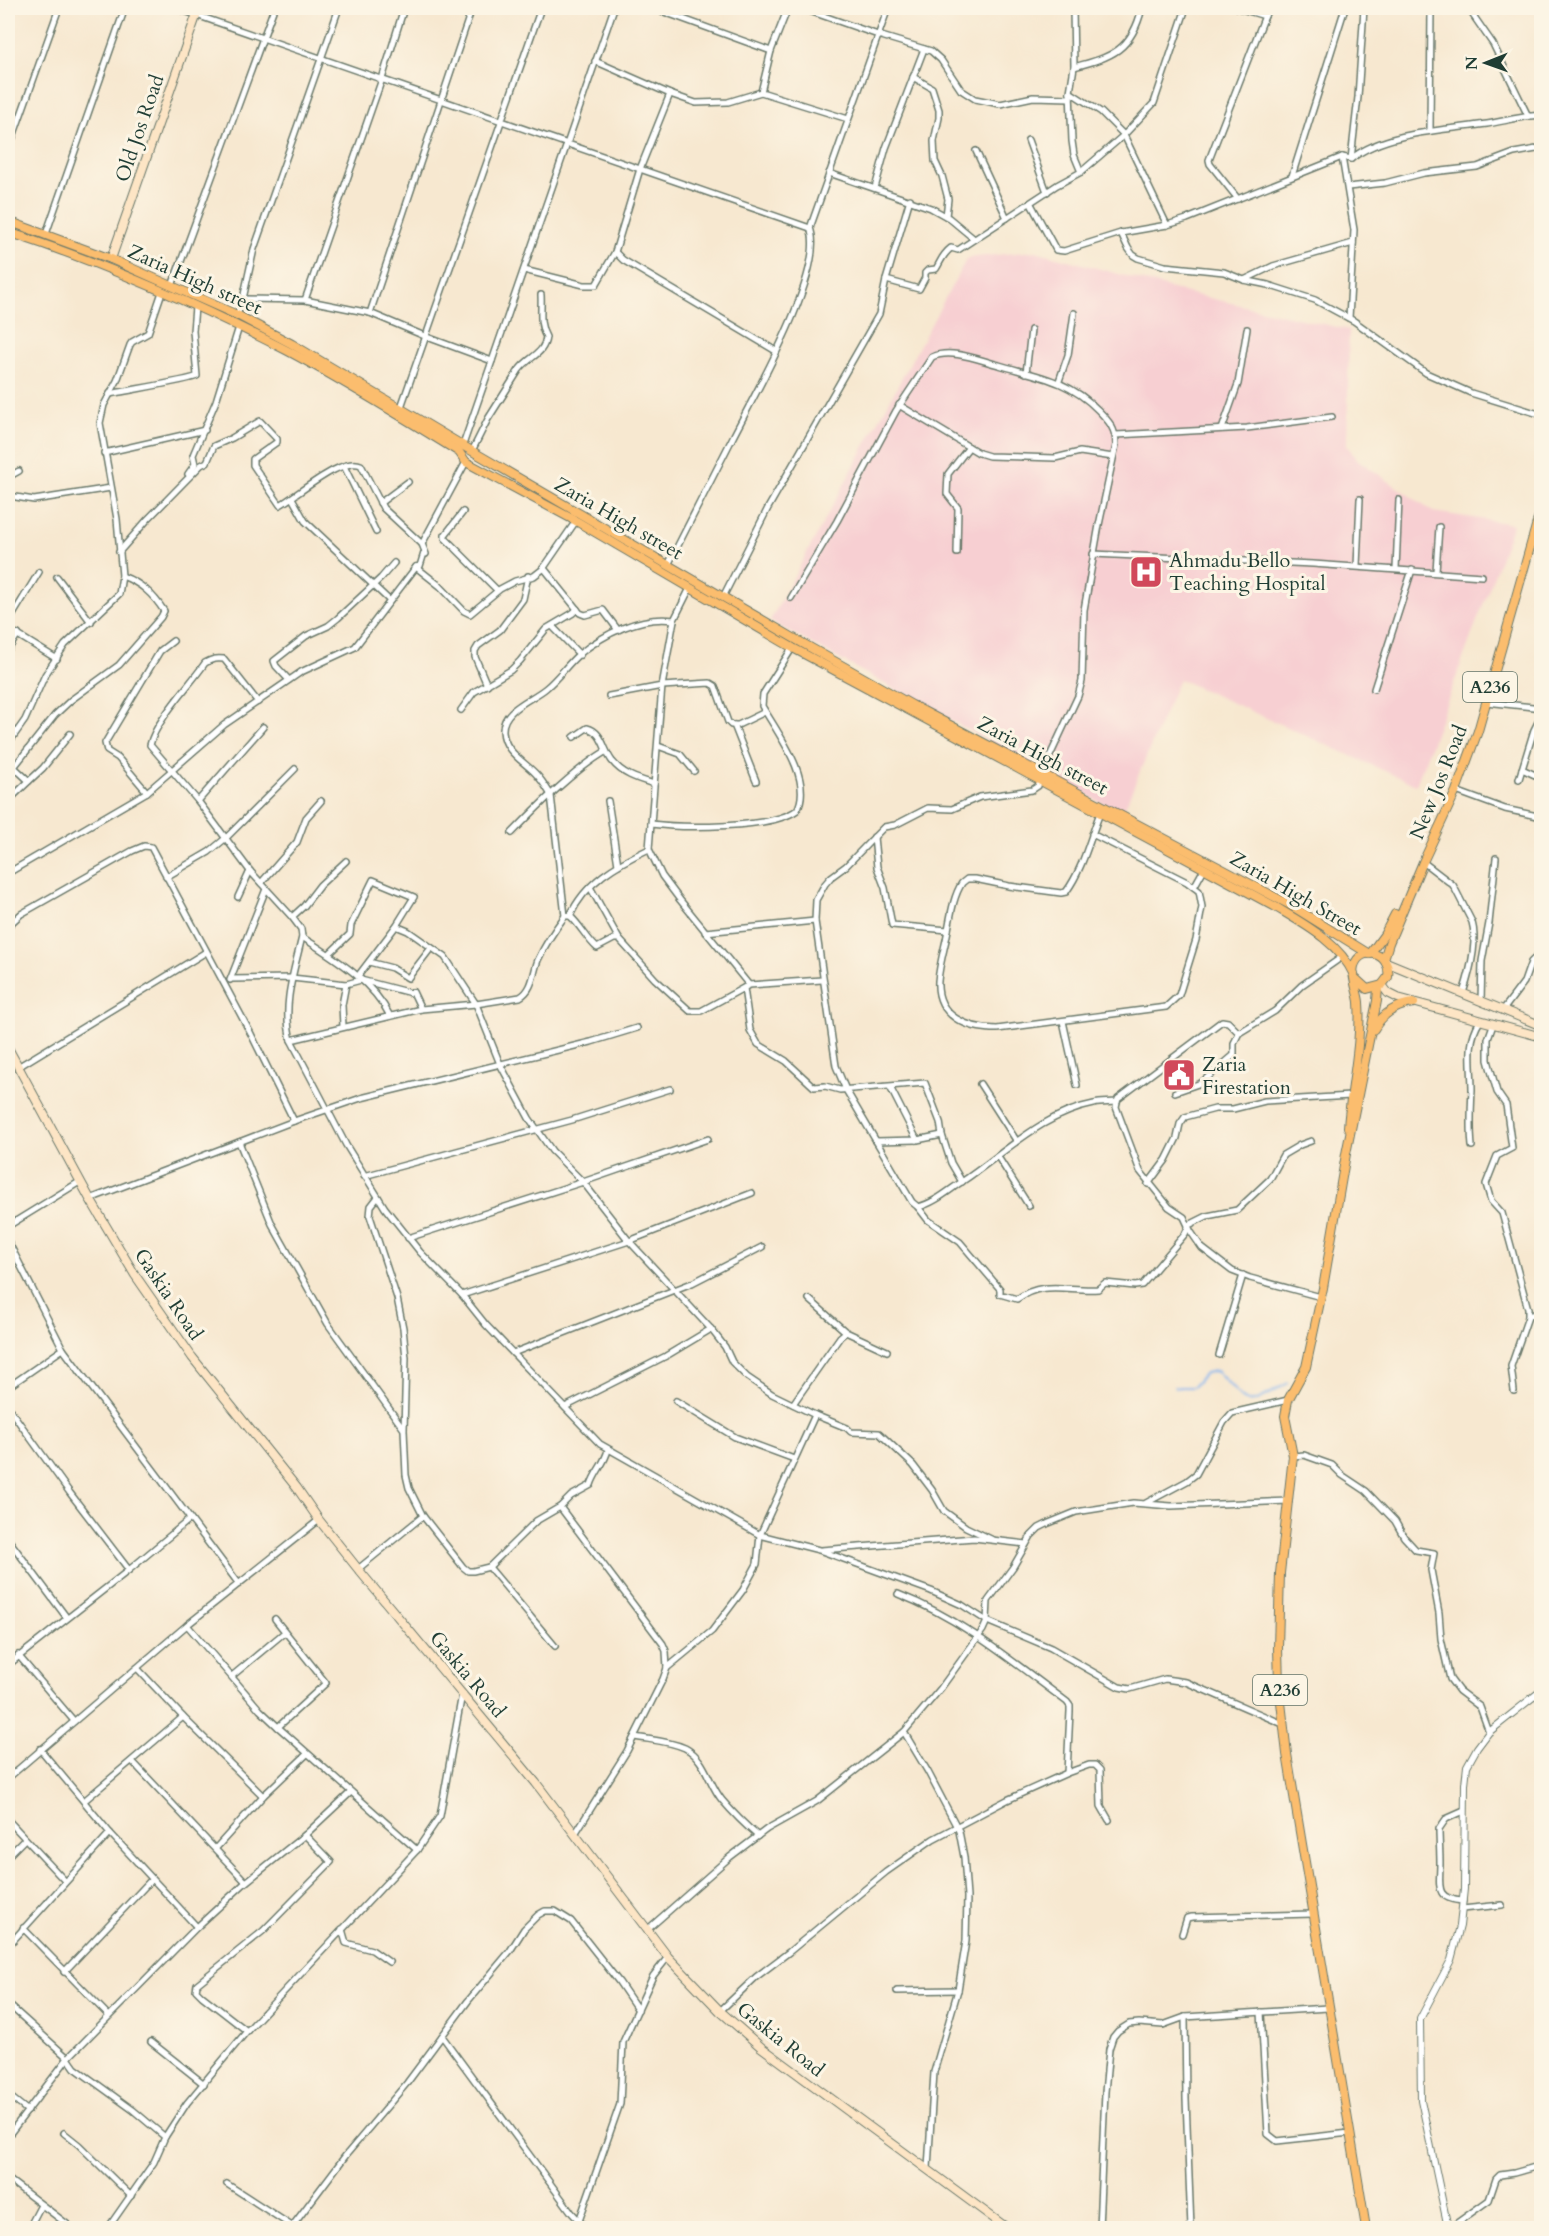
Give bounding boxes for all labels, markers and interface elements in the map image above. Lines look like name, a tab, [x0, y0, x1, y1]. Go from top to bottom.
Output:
north arrow	[1456, 33, 1516, 93]
text: N	[1461, 56, 1483, 70]
street label: Old Jos Road	[108, 70, 171, 185]
street label: Zaria High street	[123, 238, 267, 321]
street label: Zaria High street	[549, 471, 689, 567]
place label: Ahmadu Bello Teaching Hospital	[1169, 547, 1326, 597]
hospital icon: Ahmadu Bello Teaching Hospital	[1128, 554, 1164, 590]
road number: A236	[1463, 672, 1517, 702]
street label: Zaria High street	[973, 710, 1114, 802]
street label: New Jos Road	[1403, 721, 1474, 843]
street label: Zaria High Street	[1225, 845, 1367, 942]
place label: Zaria Firestation	[1202, 1051, 1292, 1101]
public building icon: Zaria Firestation	[1161, 1057, 1197, 1093]
street label: Gaskia Road	[128, 1243, 209, 1346]
street label: Gaskia Road	[423, 1625, 512, 1724]
road number: A236	[1253, 1675, 1307, 1705]
street label: Gaskia Road	[731, 1996, 830, 2083]

